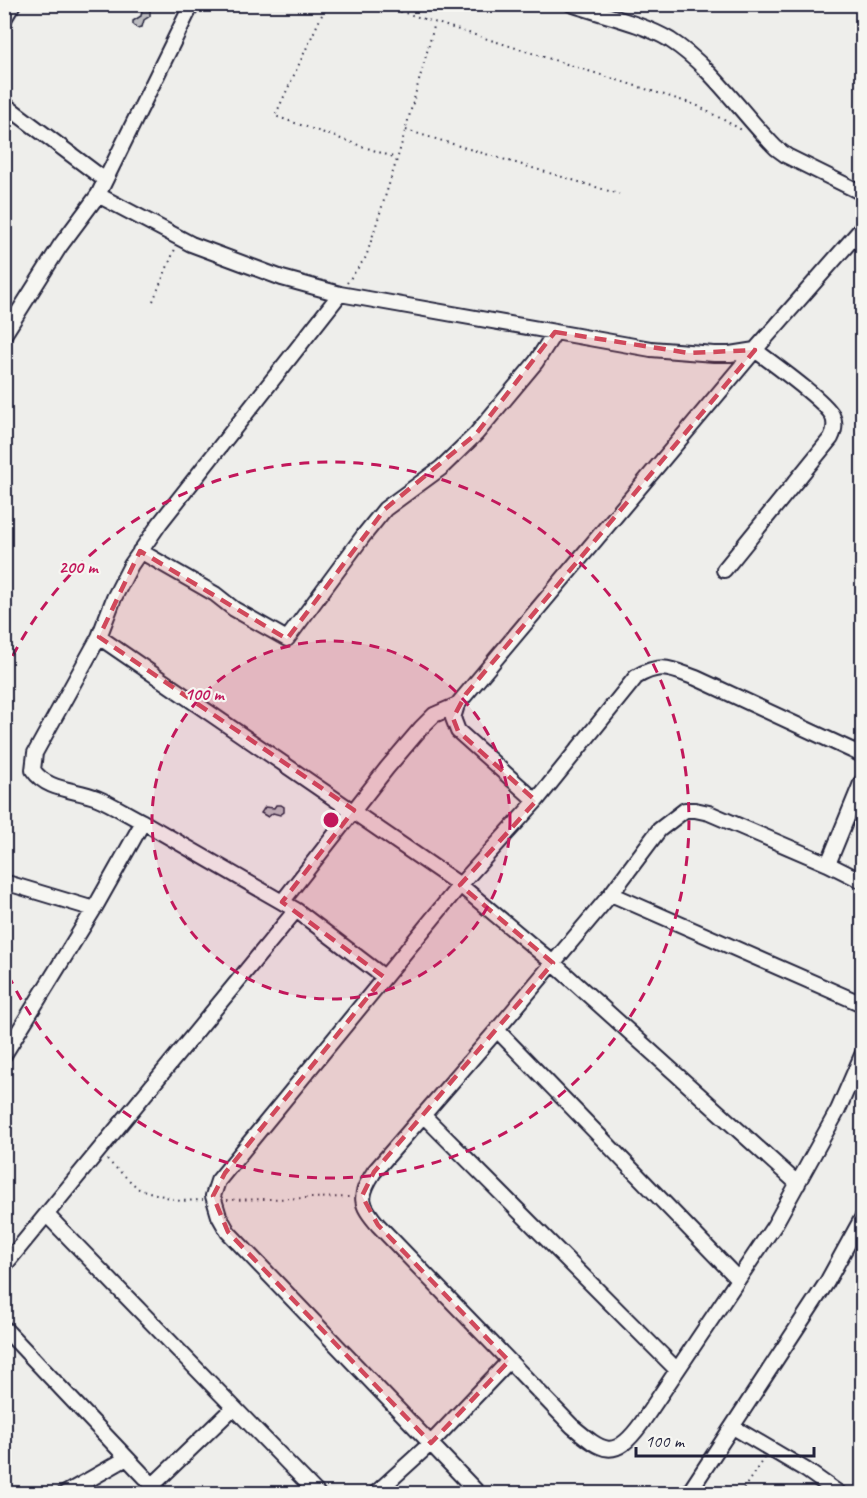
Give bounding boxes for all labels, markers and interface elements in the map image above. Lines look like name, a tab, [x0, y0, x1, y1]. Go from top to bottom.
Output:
text: 200 m	[59, 556, 99, 578]
text: 100 m	[185, 683, 225, 705]
centre of rings	[321, 810, 341, 830]
scale bar	[636, 1420, 814, 1458]
text: 100 m	[645, 1430, 686, 1452]

